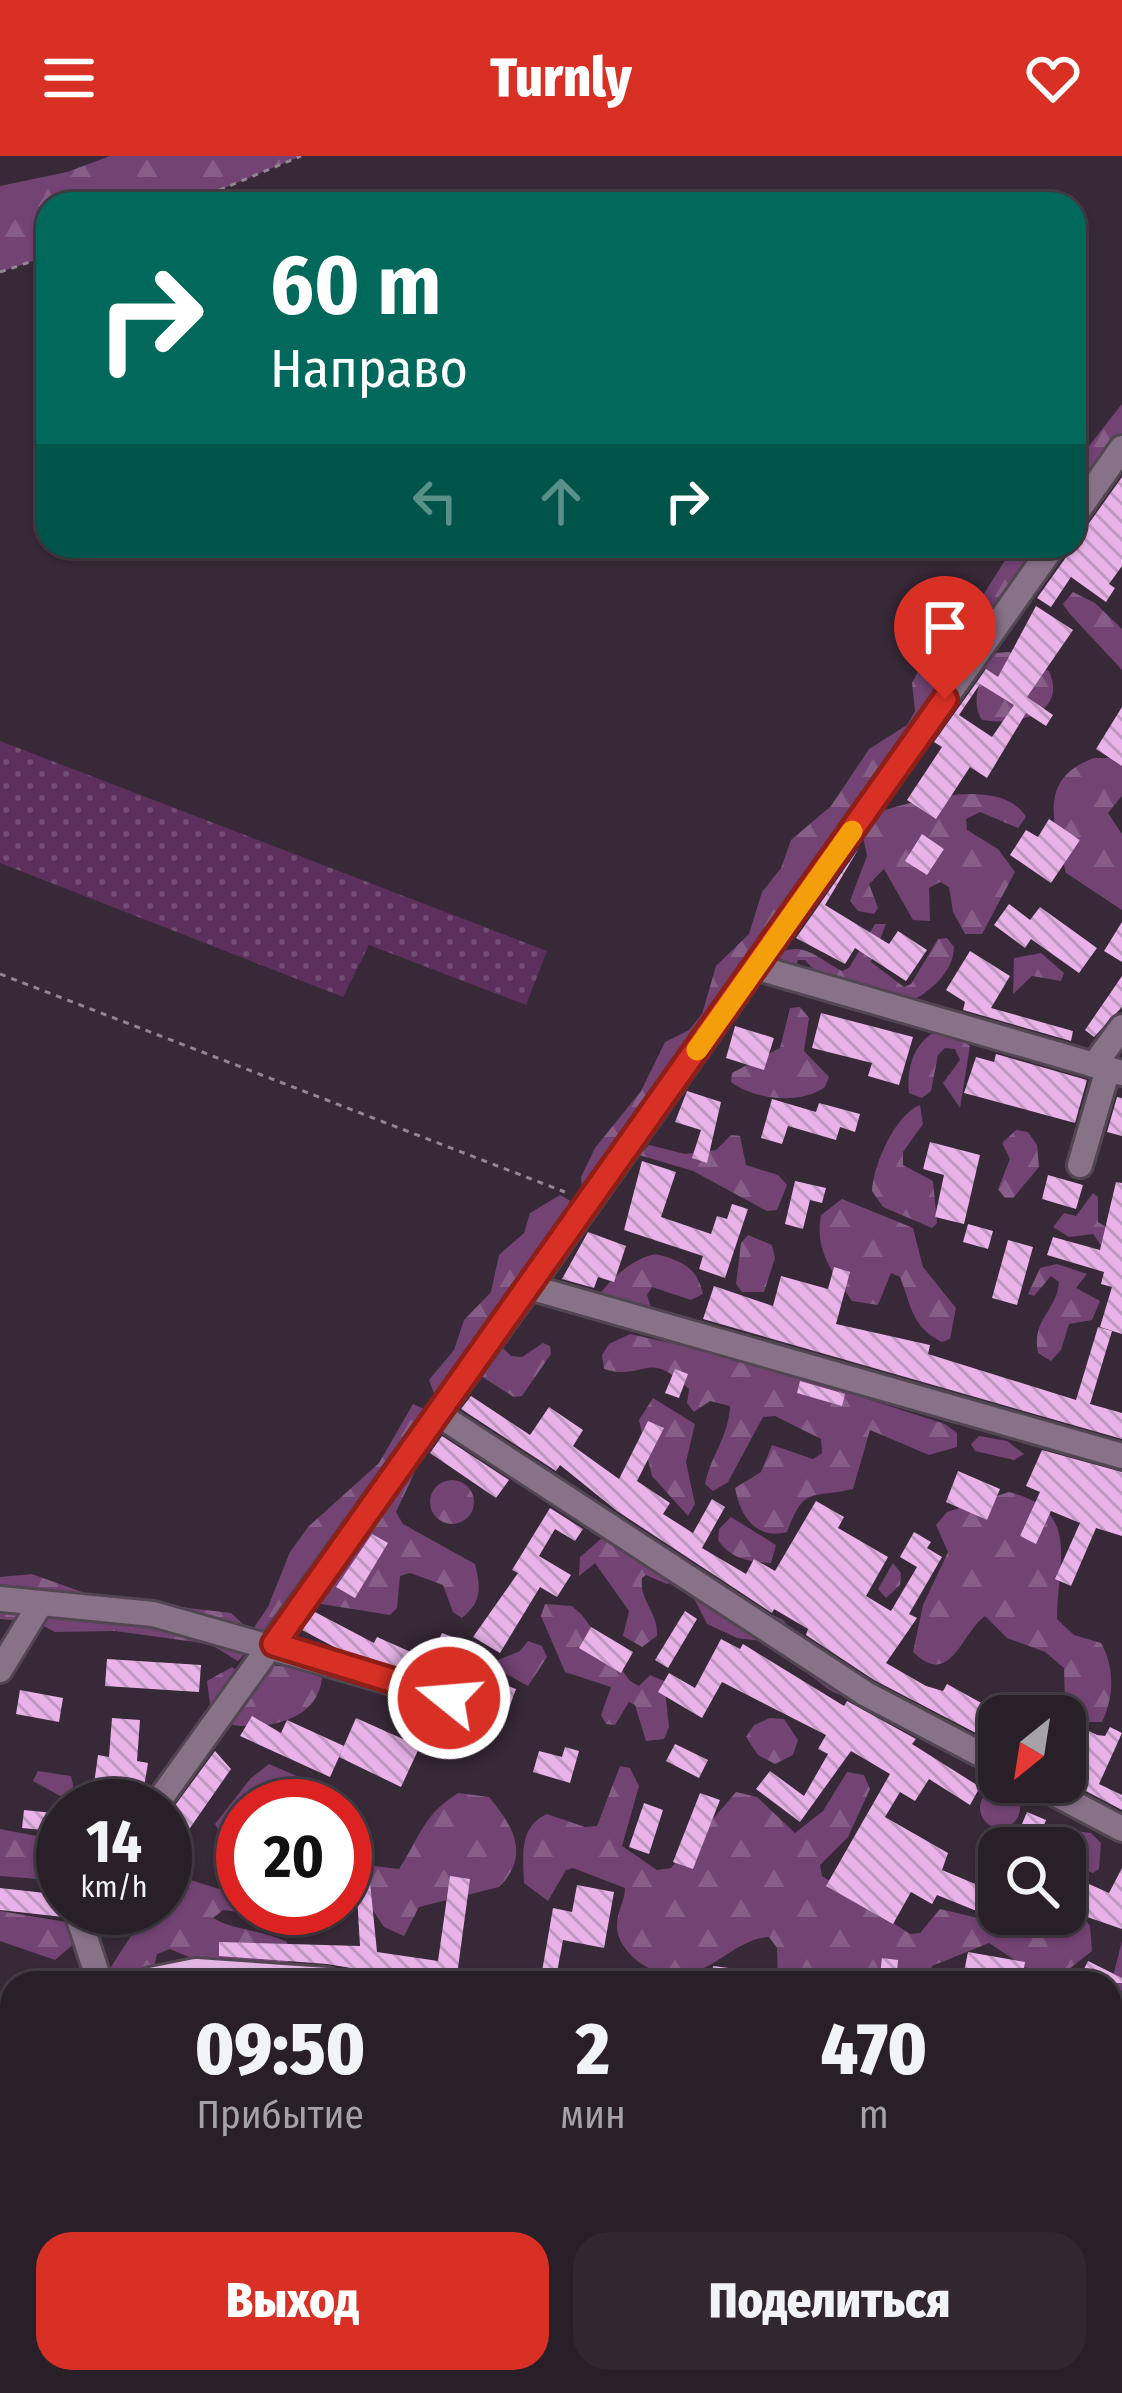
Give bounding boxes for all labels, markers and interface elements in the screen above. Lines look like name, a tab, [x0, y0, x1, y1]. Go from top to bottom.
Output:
icon: menu	[36, 45, 102, 111]
icon: heart	[1020, 45, 1086, 111]
text: Turnly	[490, 46, 632, 110]
text: 60 m	[270, 235, 441, 336]
icon: right	[72, 240, 228, 396]
text: Направо	[270, 337, 468, 401]
icon: left	[402, 468, 468, 534]
icon: ahead	[528, 468, 594, 534]
icon: right	[654, 468, 720, 534]
pin	[894, 576, 996, 699]
icon: arrive	[912, 594, 978, 660]
position arrow	[386, 1635, 512, 1761]
north arrow	[978, 1695, 1086, 1803]
map controls	[978, 1695, 1086, 1935]
speed limit sign: 20	[216, 1779, 372, 1935]
text: 14	[86, 1806, 142, 1878]
button: search	[978, 1827, 1086, 1935]
text: km/h	[81, 1869, 147, 1905]
text: 09:50	[195, 2007, 365, 2093]
text: 2	[576, 2007, 610, 2093]
text: 470	[820, 2007, 927, 2093]
text: Прибытие	[196, 2092, 364, 2138]
text: мин	[560, 2092, 626, 2138]
text: m	[859, 2092, 889, 2138]
button: Выход	[36, 2232, 549, 2370]
button: Поделиться	[573, 2232, 1086, 2370]

